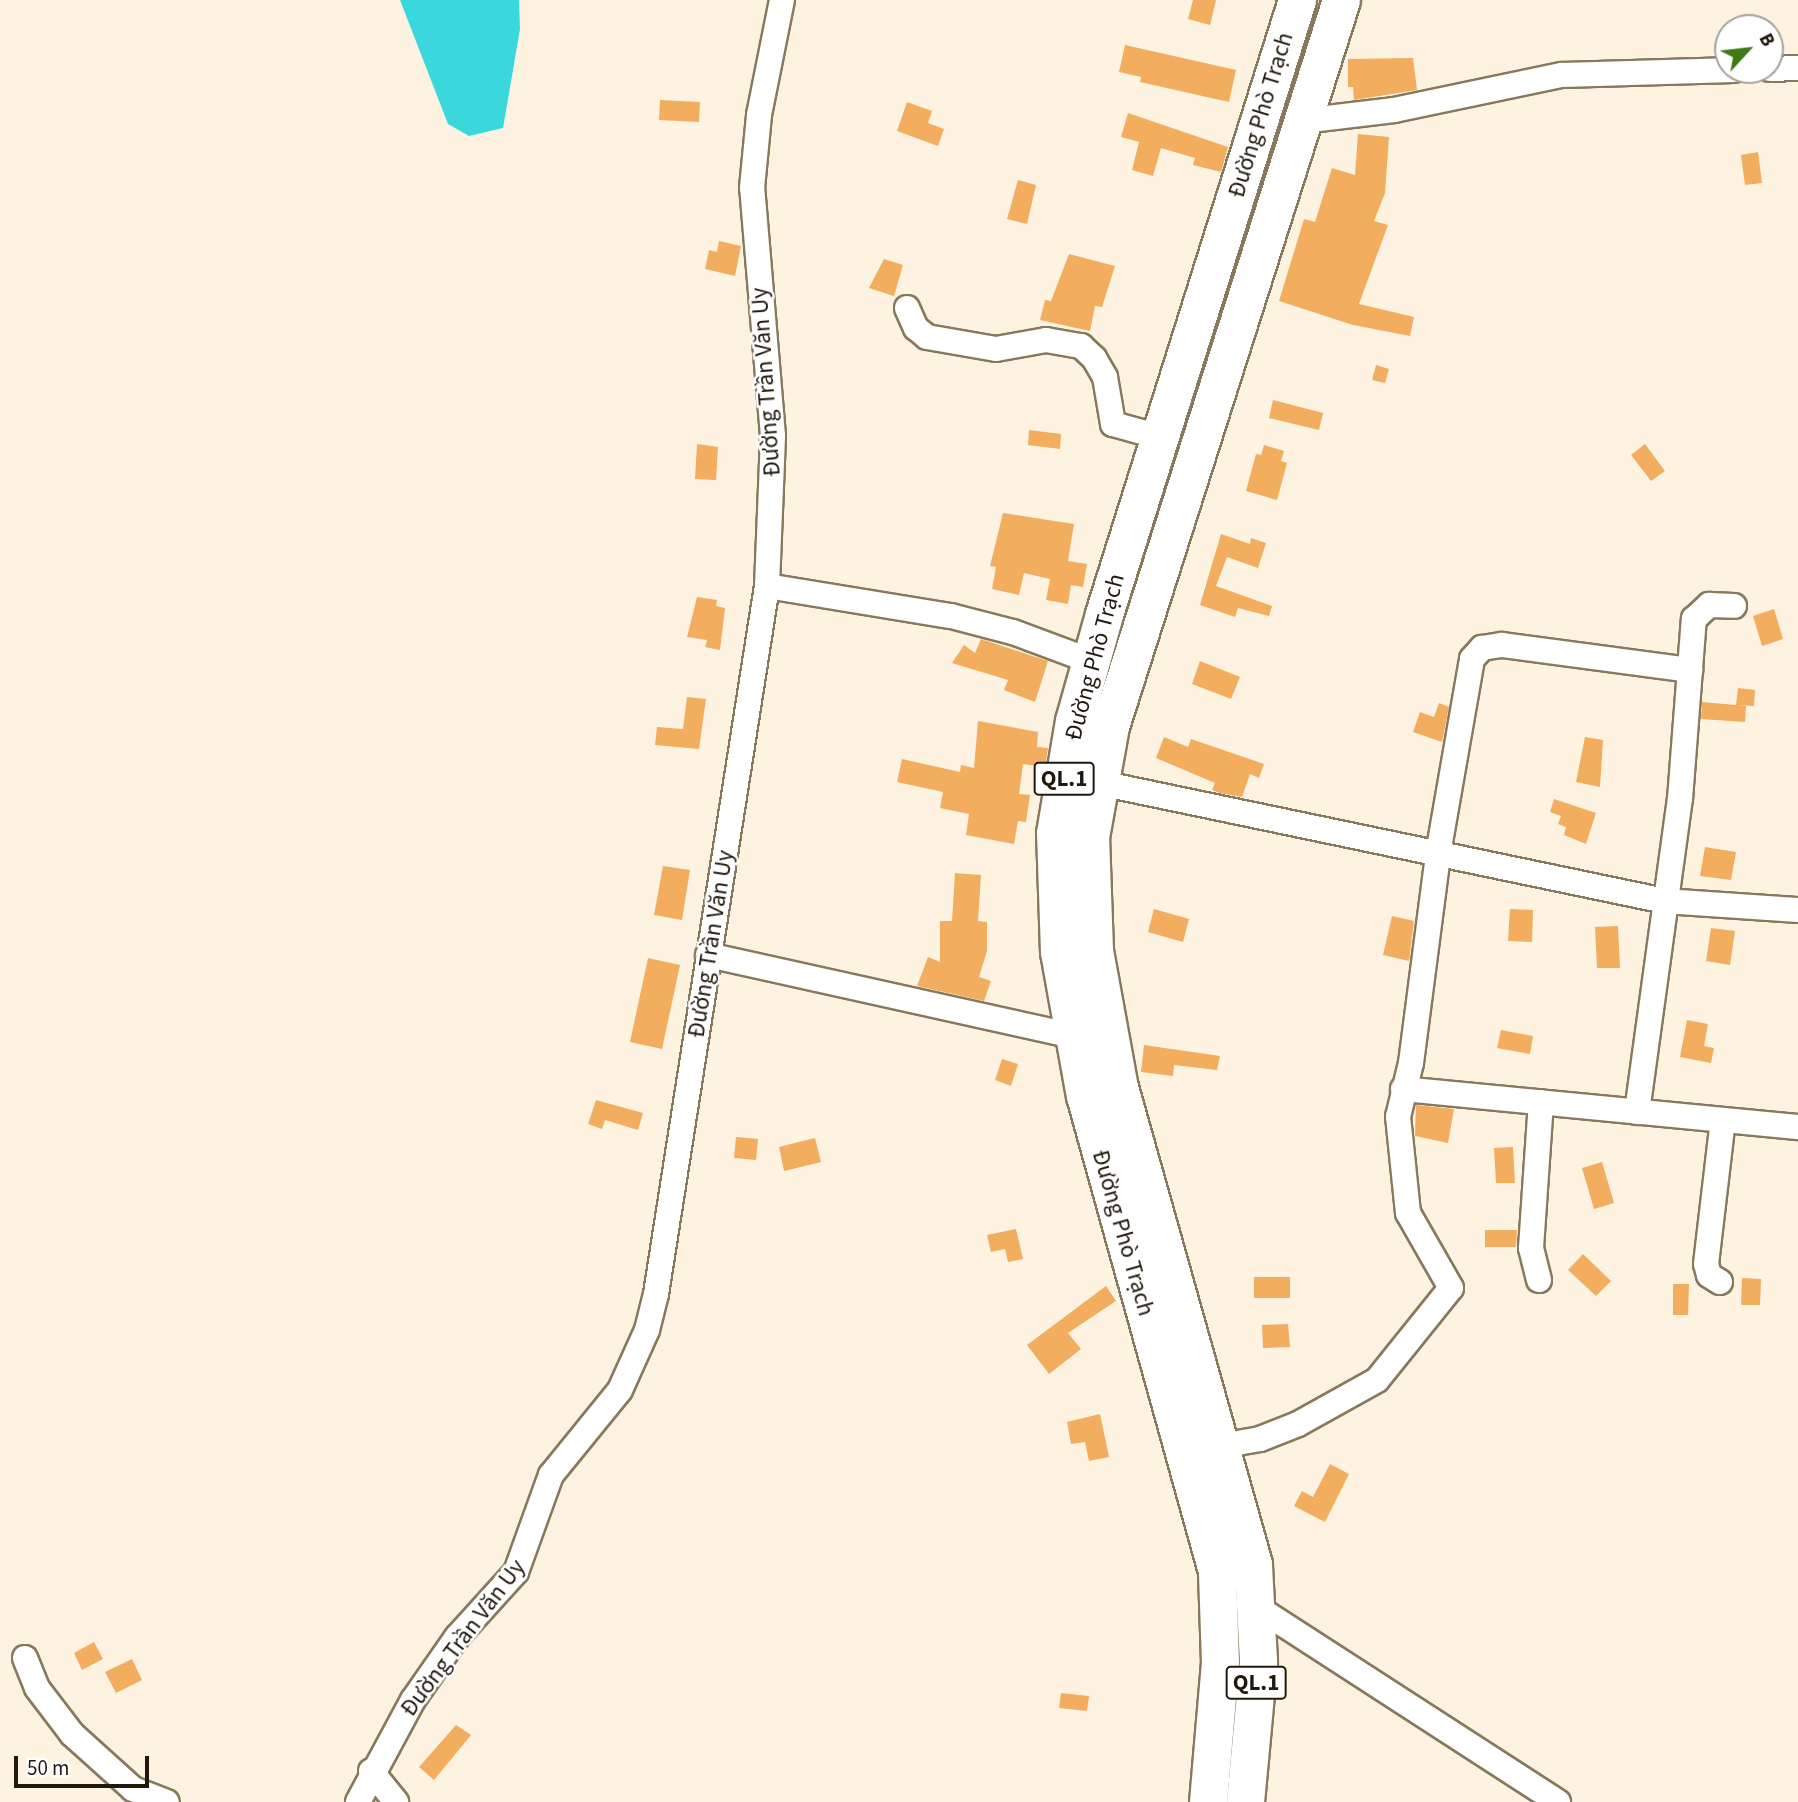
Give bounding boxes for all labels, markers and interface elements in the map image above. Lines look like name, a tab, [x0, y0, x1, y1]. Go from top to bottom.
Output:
north arrow	[1714, 14, 1784, 84]
street label: Đường Phò Trạch	[1222, 29, 1300, 201]
text: B	[1752, 29, 1781, 51]
street label: Đường Trần Văn Uy	[745, 287, 787, 477]
street label: Đường Phò Trạch	[1059, 571, 1131, 743]
road number: QL.1	[1032, 760, 1096, 799]
street label: Đường Trần Văn Uy	[682, 848, 740, 1040]
street label: Đường Phò Trạch	[1086, 1147, 1160, 1319]
street label: Đường Trần Văn Uy	[395, 1554, 531, 1722]
road number: QL.1	[1224, 1664, 1288, 1702]
scale bar	[18, 1742, 152, 1786]
text: 50 m	[27, 1753, 69, 1783]

